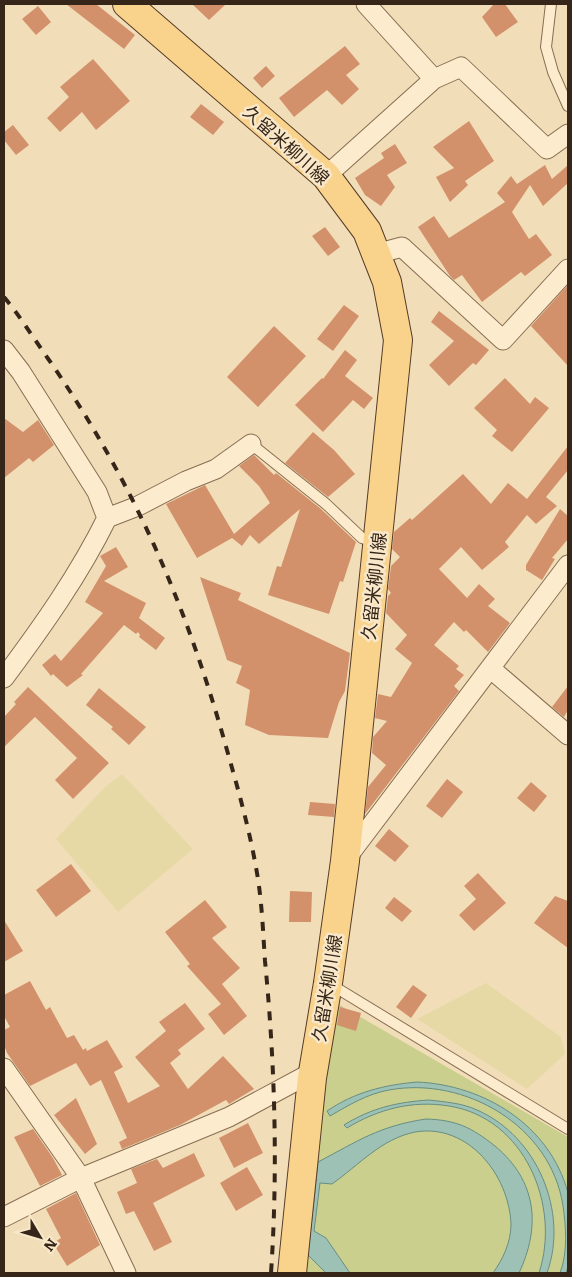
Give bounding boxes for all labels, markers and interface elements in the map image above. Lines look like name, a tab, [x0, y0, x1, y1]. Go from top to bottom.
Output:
street label: 久留米柳川線	[238, 98, 336, 190]
street label: 久留米柳川線	[354, 531, 392, 641]
street label: 久留米柳川線	[304, 933, 348, 1043]
north arrow	[15, 1212, 65, 1262]
text: N	[39, 1235, 63, 1257]

